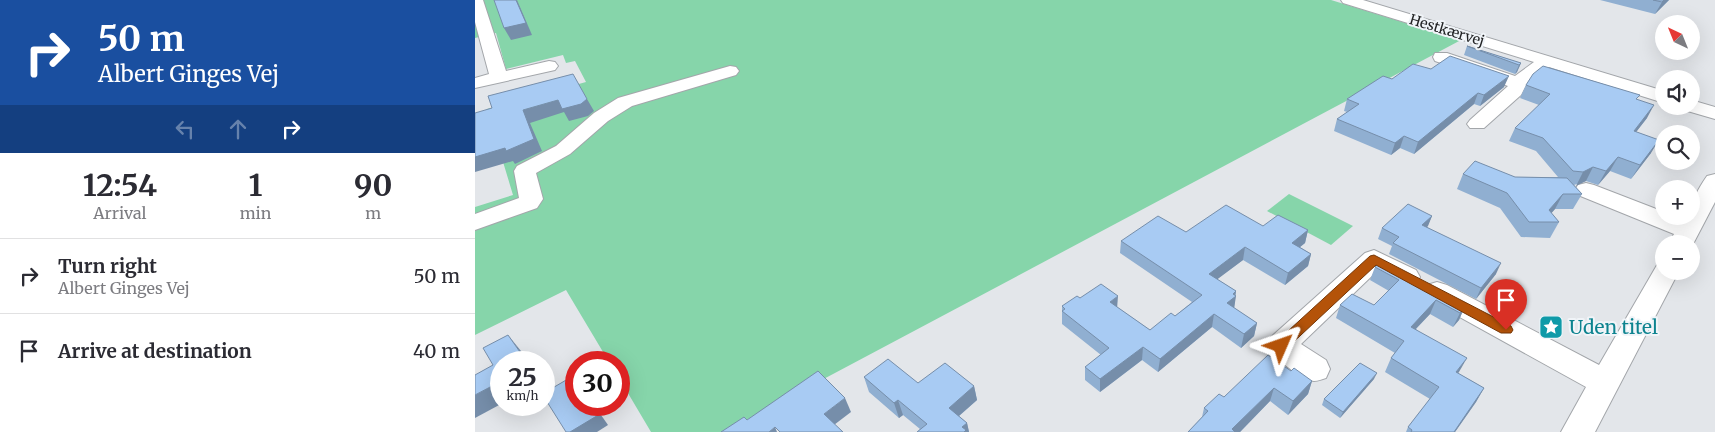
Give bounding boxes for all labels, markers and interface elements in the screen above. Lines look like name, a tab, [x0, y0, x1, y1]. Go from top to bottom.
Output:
street label: Hestkærvej	[1407, 10, 1487, 50]
north arrow	[1655, 15, 1700, 60]
map controls	[1655, 15, 1700, 280]
text: 50 m	[98, 17, 185, 61]
icon: right	[15, 20, 80, 85]
text: Albert Ginges Vej	[98, 60, 279, 88]
button: sound	[1655, 70, 1700, 115]
icon: left	[171, 115, 199, 143]
icon: ahead	[224, 115, 252, 143]
icon: right	[277, 115, 305, 143]
button: search	[1655, 125, 1700, 170]
text: 12:54	[83, 166, 157, 204]
text: 1	[249, 166, 262, 204]
text: 90	[354, 166, 392, 204]
button: +	[1655, 180, 1700, 225]
text: Arrival	[93, 203, 147, 223]
text: min	[240, 203, 271, 223]
text: m	[365, 203, 381, 223]
button: −	[1655, 235, 1700, 280]
text: Turn right	[58, 254, 157, 278]
icon: right	[15, 262, 43, 290]
text: 50 m	[414, 264, 460, 288]
text: Albert Ginges Vej	[58, 278, 190, 298]
pin	[1485, 279, 1527, 330]
icon: arrive	[1492, 286, 1520, 314]
place icon: Uden titel	[1538, 314, 1564, 340]
place label: Uden titel	[1569, 315, 1658, 339]
position arrow	[1254, 319, 1306, 371]
icon: arrive	[15, 337, 43, 365]
text: Arrive at destination	[58, 339, 252, 363]
text: 40 m	[413, 339, 460, 363]
speed limit sign: 30	[565, 351, 630, 416]
text: 25	[508, 361, 537, 393]
text: km/h	[507, 388, 538, 403]

